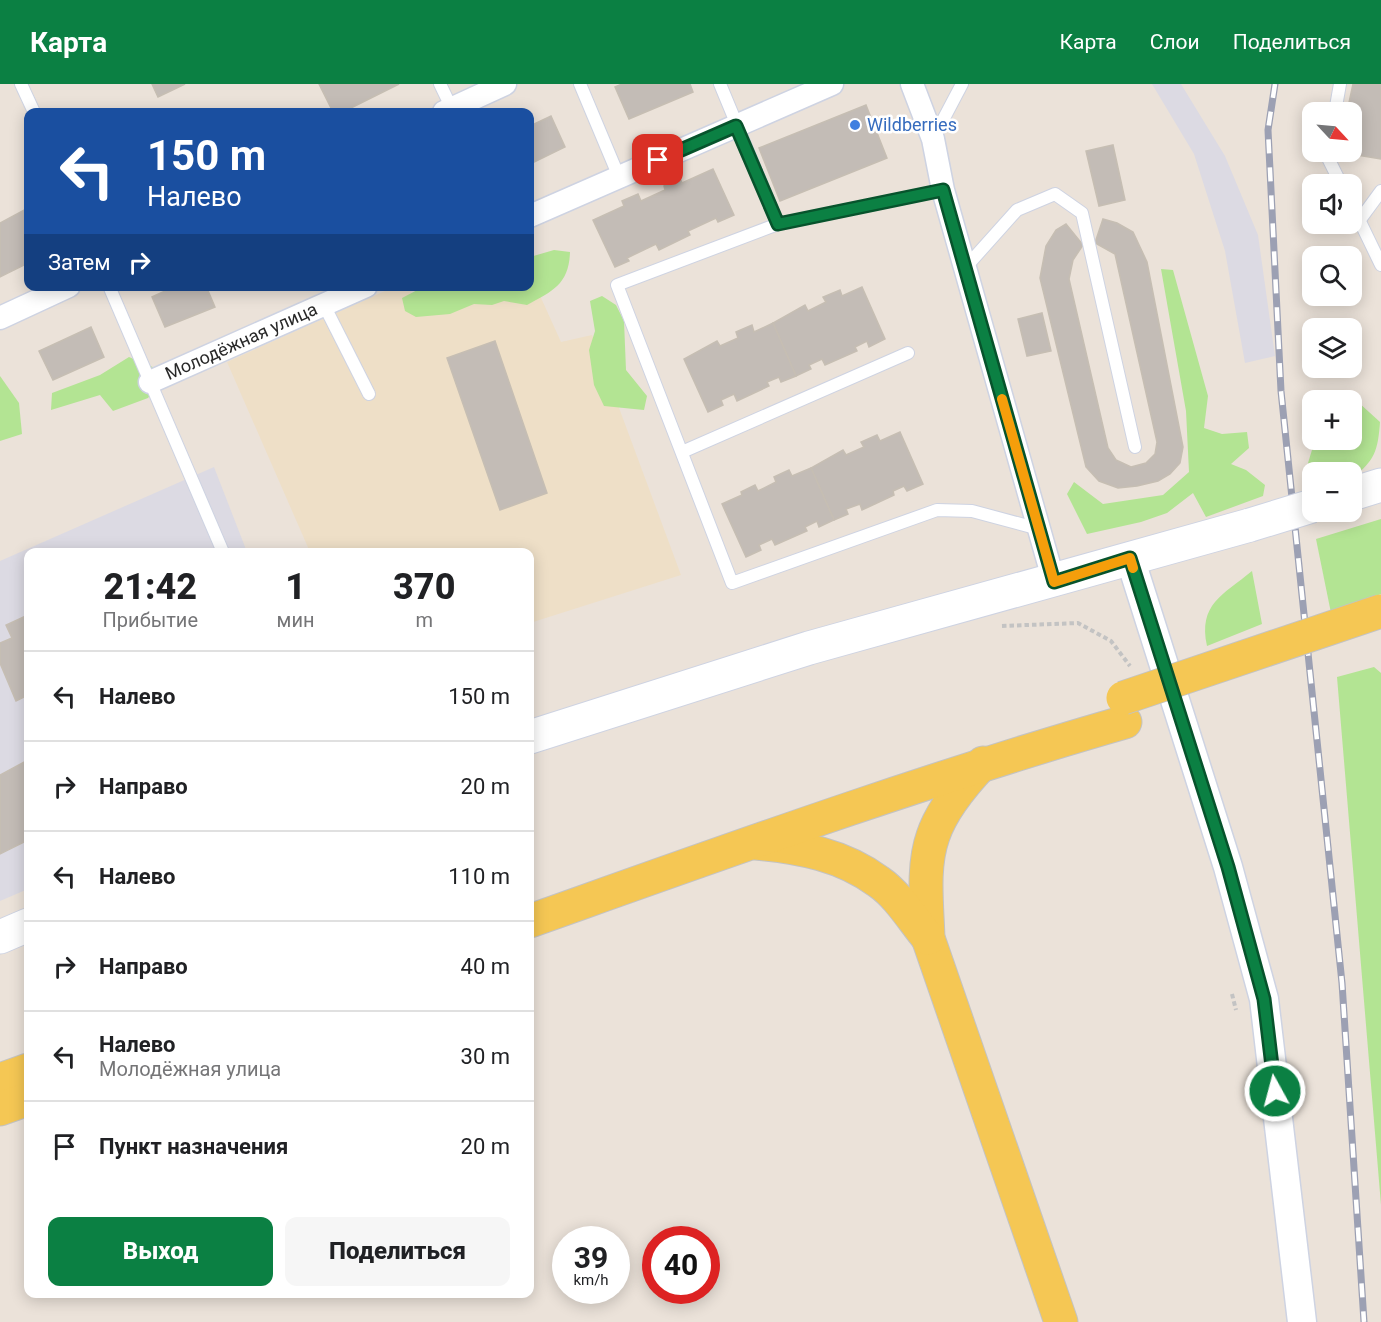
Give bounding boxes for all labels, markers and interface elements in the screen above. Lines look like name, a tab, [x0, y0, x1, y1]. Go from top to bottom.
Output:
text: Карта	[30, 26, 107, 59]
text: Карта	[1060, 30, 1117, 54]
text: Слои	[1150, 30, 1200, 54]
text: Поделиться	[1233, 30, 1351, 54]
north arrow	[1302, 102, 1362, 162]
map controls	[1302, 102, 1362, 522]
place label: Wildberries	[867, 114, 957, 135]
marker: Wildberries	[848, 118, 862, 132]
text: 150 m	[147, 131, 266, 180]
icon: left	[48, 132, 126, 210]
pin	[632, 134, 683, 185]
icon: arrive	[641, 143, 674, 176]
button: sound	[1302, 174, 1362, 234]
text: Налево	[147, 181, 242, 213]
icon: right	[123, 246, 156, 279]
button: search	[1302, 246, 1362, 306]
text: Затем	[48, 250, 111, 275]
street label: Молодёжная улица	[162, 298, 320, 384]
button: layers	[1302, 318, 1362, 378]
button: +	[1302, 390, 1362, 450]
button: −	[1302, 462, 1362, 522]
text: 21:42	[104, 566, 197, 608]
text: 1	[285, 566, 306, 608]
text: 370	[393, 566, 455, 608]
text: Прибытие	[103, 608, 198, 632]
text: мин	[277, 608, 315, 632]
text: m	[415, 608, 433, 632]
icon: left	[48, 680, 81, 713]
text: Налево	[99, 684, 176, 709]
text: 150 m	[448, 684, 510, 709]
icon: right	[48, 770, 81, 803]
text: Направо	[99, 774, 188, 799]
text: 20 m	[461, 774, 510, 799]
icon: left	[48, 860, 81, 893]
text: Налево	[99, 864, 176, 889]
text: 110 m	[448, 864, 510, 889]
icon: right	[48, 950, 81, 983]
text: Направо	[99, 954, 188, 979]
text: 40 m	[461, 954, 510, 979]
text: Налево	[99, 1032, 176, 1057]
icon: left	[48, 1040, 81, 1073]
text: 30 m	[461, 1044, 510, 1069]
text: Молодёжная улица	[99, 1057, 281, 1081]
position arrow	[1243, 1059, 1307, 1123]
icon: arrive	[48, 1130, 81, 1163]
text: Пункт назначения	[99, 1134, 288, 1159]
text: 20 m	[461, 1134, 510, 1159]
button: Выход	[48, 1217, 273, 1286]
button: Поделиться	[285, 1217, 510, 1286]
speed limit sign: 40	[642, 1226, 720, 1304]
text: 39	[574, 1240, 608, 1275]
text: km/h	[573, 1271, 609, 1289]

